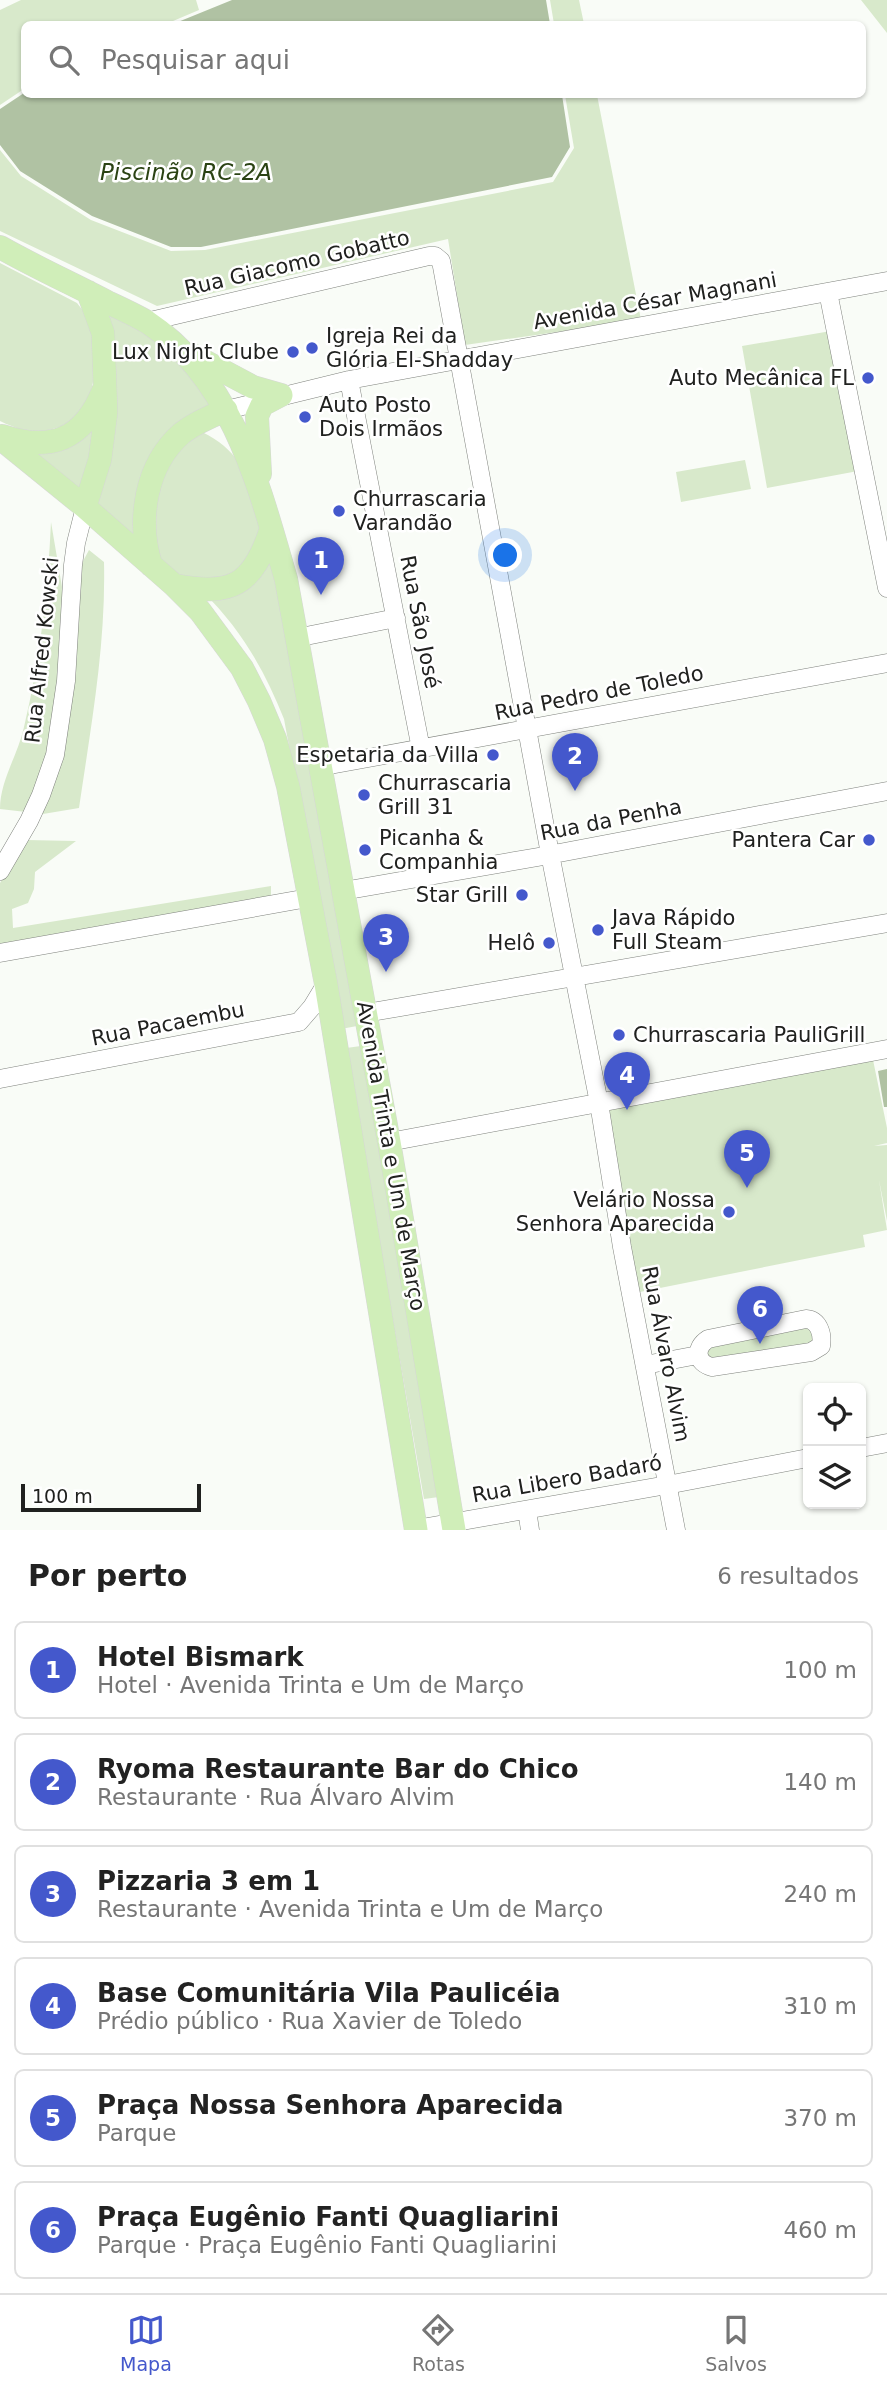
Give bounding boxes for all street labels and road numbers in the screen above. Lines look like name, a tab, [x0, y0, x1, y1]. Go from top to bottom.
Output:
street label: Rua Giacomo Gobatto	[182, 225, 412, 301]
street label: Avenida César Magnani	[531, 268, 779, 334]
street label: Rua São José	[395, 553, 445, 691]
street label: Rua Alfred Kowski	[20, 556, 64, 744]
street label: Rua Pedro de Toledo	[492, 661, 706, 725]
street label: Rua da Penha	[538, 795, 684, 845]
street label: Rua Pacaembu	[89, 997, 247, 1051]
street label: Avenida Trinta e Um de Março	[352, 999, 430, 1313]
street label: Rua Álvaro Alvim	[637, 1264, 696, 1444]
street label: Rua Libero Badaró	[470, 1450, 664, 1508]

